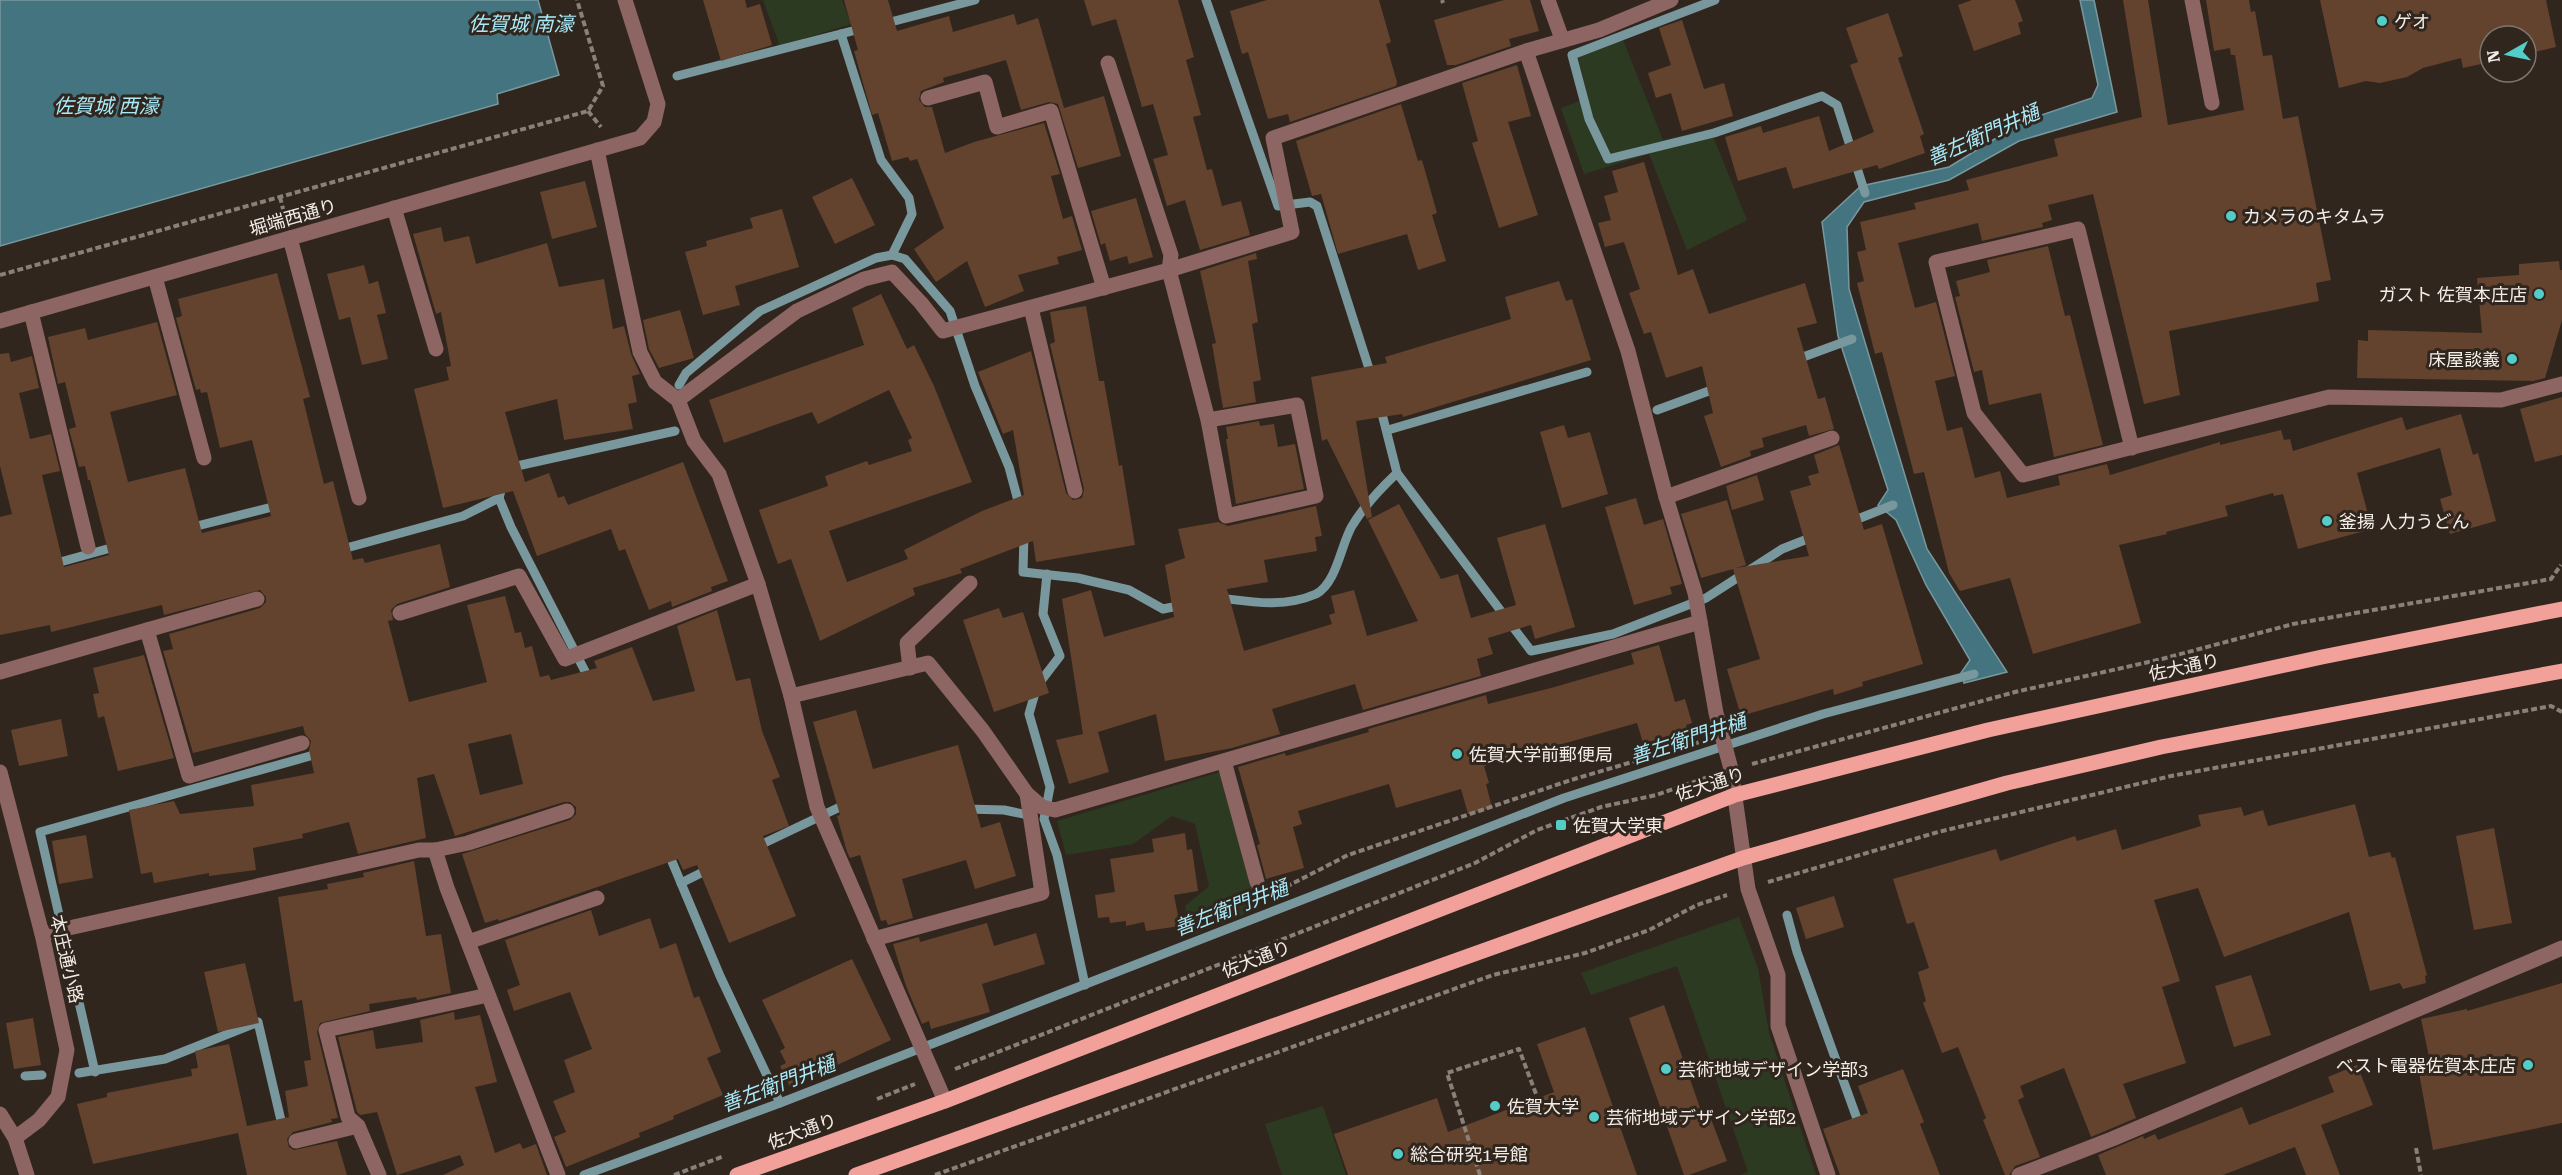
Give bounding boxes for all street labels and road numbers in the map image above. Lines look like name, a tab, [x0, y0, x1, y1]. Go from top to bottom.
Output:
street label: 堀端西通り	[247, 195, 339, 239]
street label: 佐大通り	[2147, 649, 2221, 685]
street label: 佐大通り	[1673, 763, 1747, 805]
street label: 本庄通小路	[47, 913, 87, 1005]
street label: 佐大通り	[1219, 936, 1293, 982]
street label: 佐大通り	[765, 1109, 839, 1153]

